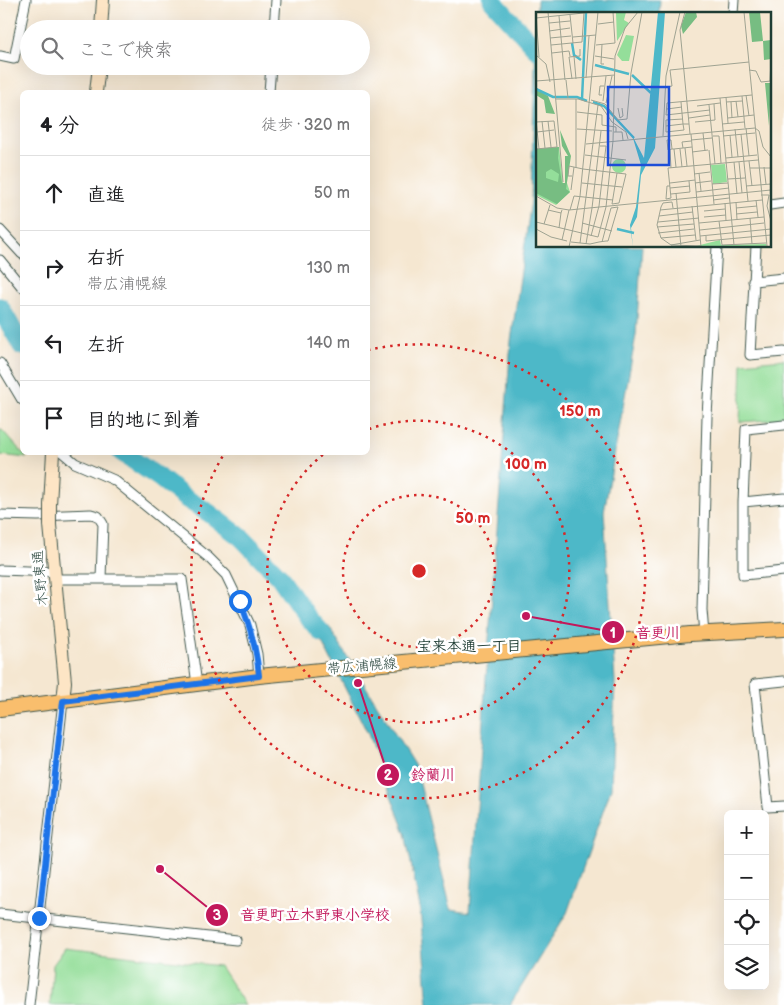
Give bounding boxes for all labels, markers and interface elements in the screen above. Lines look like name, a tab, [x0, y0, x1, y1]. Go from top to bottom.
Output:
inset map	[536, 12, 772, 248]
search box	[20, 20, 370, 75]
icon: search	[38, 34, 66, 62]
text: ここで検索	[78, 39, 173, 62]
text: 4 分	[40, 113, 79, 138]
text: 徒歩 · 320 m	[261, 116, 350, 135]
icon: ahead	[40, 179, 68, 207]
text: 直進	[87, 184, 125, 207]
text: 50 m	[314, 184, 350, 203]
text: 右折	[87, 247, 125, 270]
icon: right	[40, 254, 68, 282]
text: 130 m	[307, 259, 350, 278]
text: 帯広浦幌線	[87, 275, 167, 294]
icon: left	[40, 329, 68, 357]
text: 左折	[87, 334, 125, 357]
text: 140 m	[307, 334, 350, 353]
text: 150 m	[559, 402, 601, 421]
icon: arrive	[40, 404, 68, 432]
text: 目的地に到着	[87, 409, 201, 432]
text: 100 m	[505, 455, 547, 474]
text: 50 m	[456, 509, 491, 528]
street label: 木野東通	[29, 549, 51, 607]
centre of rings	[410, 562, 428, 580]
route start	[229, 590, 252, 613]
callout: 音更川	[600, 617, 690, 647]
text: 1	[610, 624, 616, 643]
text: 音更川	[635, 624, 681, 643]
district label: 宝来本通一丁目	[416, 637, 522, 656]
street label: 帯広浦幌線	[326, 654, 398, 678]
callout: 鈴蘭川	[376, 760, 466, 790]
text: 2	[384, 766, 393, 785]
text: 鈴蘭川	[410, 766, 456, 785]
map controls	[724, 810, 769, 990]
button: +	[724, 810, 769, 855]
button: −	[724, 855, 769, 900]
callout: 音更町立木野東小学校	[205, 900, 400, 930]
button: locate	[724, 900, 769, 945]
text: 3	[213, 906, 222, 925]
text: 音更町立木野東小学校	[240, 906, 390, 925]
route end	[28, 907, 51, 930]
button: layers	[724, 945, 769, 990]

